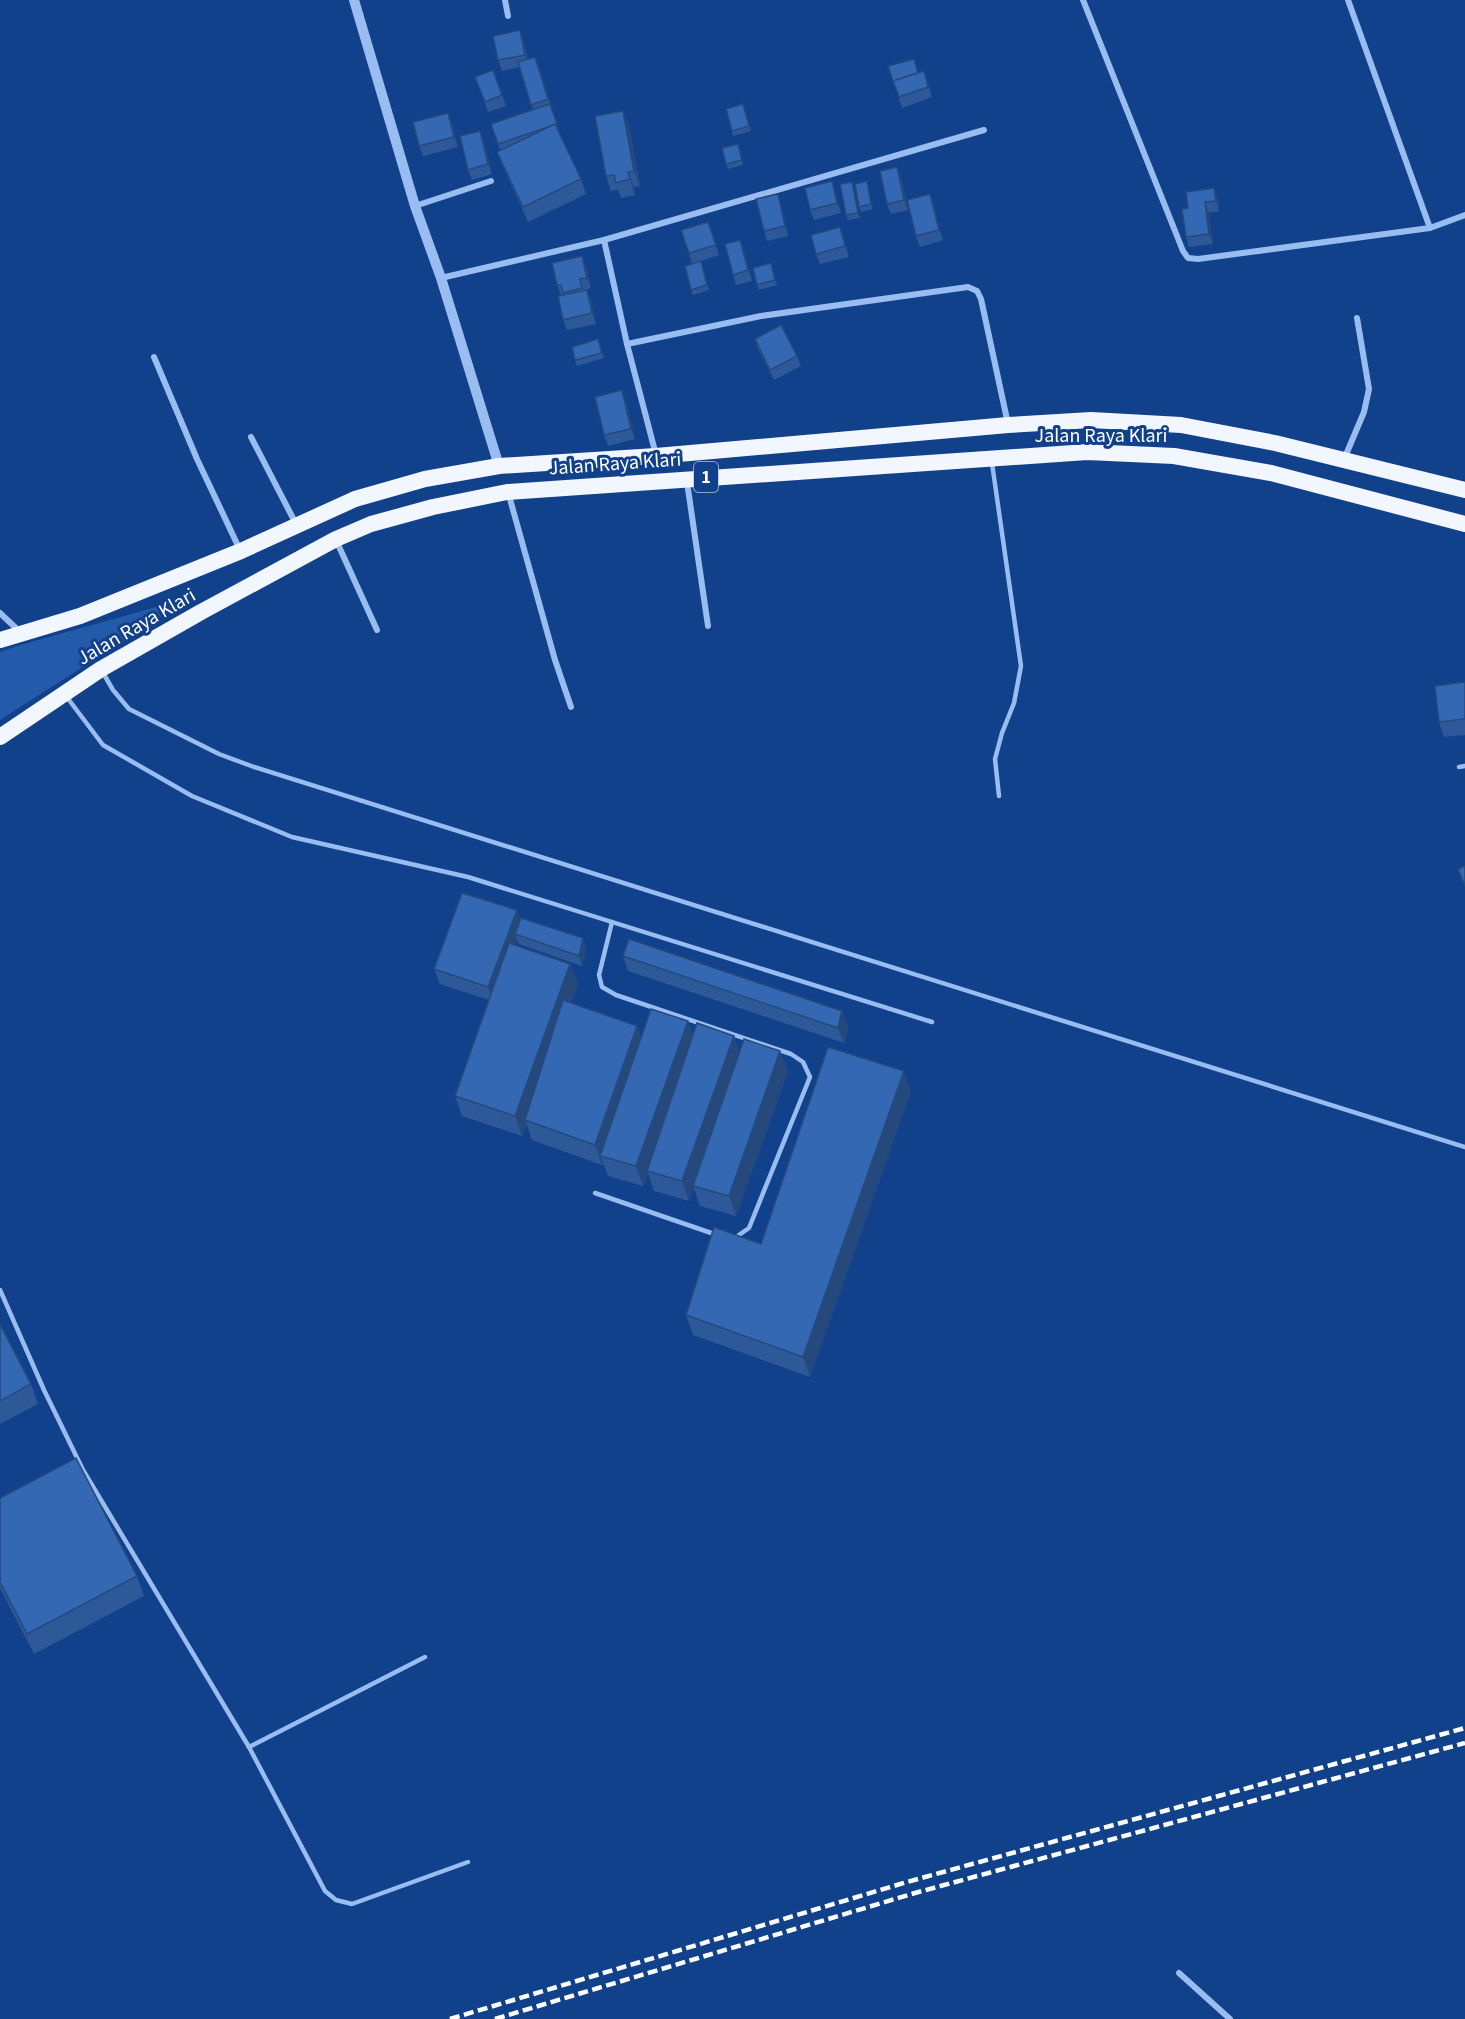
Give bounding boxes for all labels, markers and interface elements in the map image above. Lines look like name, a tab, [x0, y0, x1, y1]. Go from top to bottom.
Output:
street label: Jalan Raya Klari	[1035, 422, 1167, 450]
street label: Jalan Raya Klari	[548, 445, 682, 483]
road number: 1	[694, 462, 718, 492]
street label: Jalan Raya Klari	[72, 582, 201, 672]

